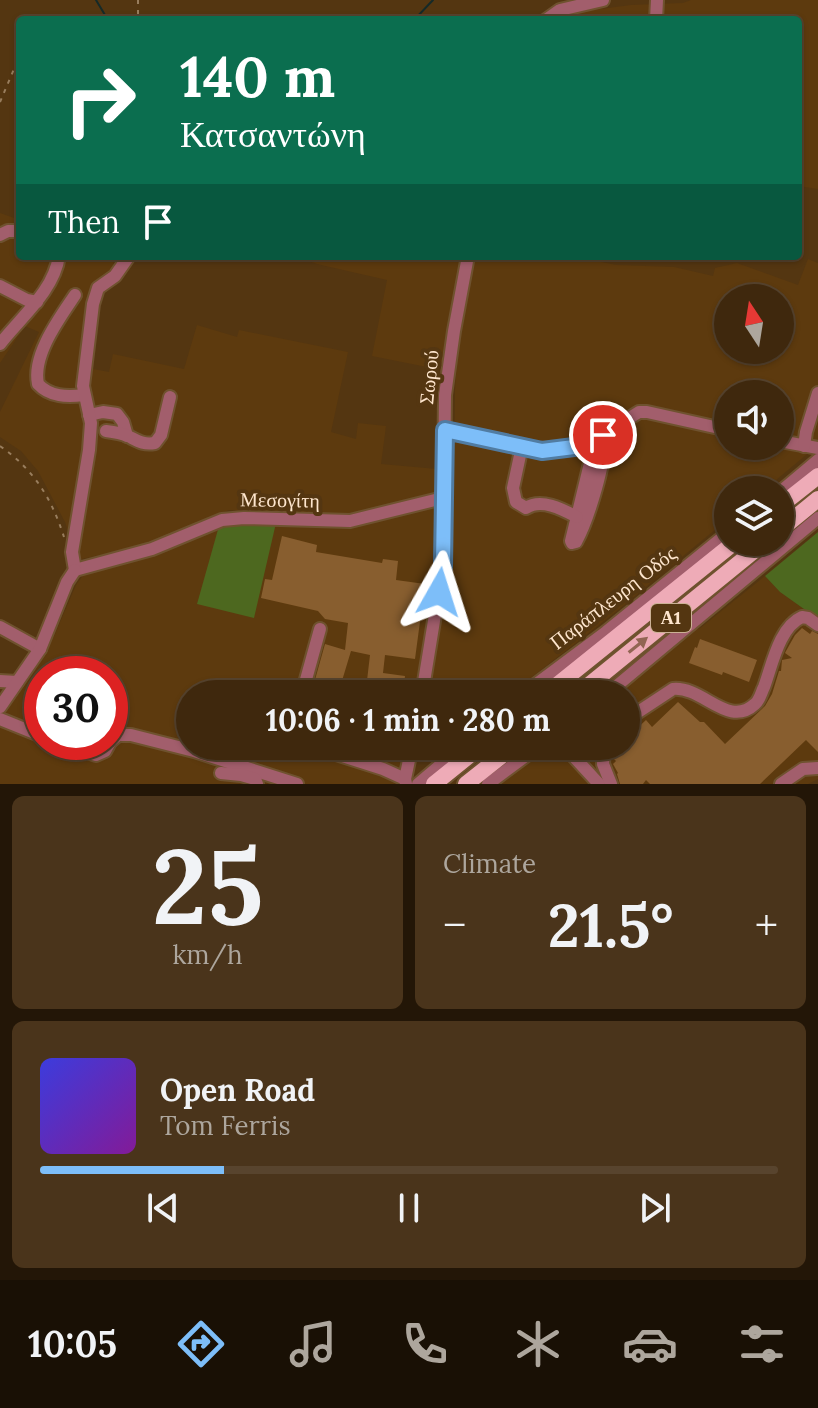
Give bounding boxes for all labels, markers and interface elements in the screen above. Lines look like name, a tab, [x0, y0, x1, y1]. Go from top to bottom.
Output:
text: 140 m	[180, 41, 335, 112]
icon: right	[48, 48, 152, 152]
text: Κατσαντώνη	[180, 111, 366, 157]
icon: arrive	[136, 200, 180, 244]
text: Then	[48, 203, 120, 241]
north arrow	[714, 284, 794, 364]
map controls	[714, 284, 794, 556]
street label: Σωρού	[413, 348, 444, 405]
button: sound	[714, 380, 794, 460]
pin	[569, 401, 637, 469]
icon: arrive	[581, 413, 625, 457]
button: layers	[714, 476, 794, 556]
street label: Μεσογίτη	[240, 486, 320, 513]
street label: Παράπλευρη Οδός	[545, 541, 681, 655]
position arrow	[397, 550, 481, 634]
road number: Α1	[651, 604, 691, 632]
one-way arrow	[628, 637, 648, 654]
speed limit sign: 30	[24, 656, 128, 760]
text: 10:06 · 1 min · 280 m	[266, 701, 550, 739]
text: 25	[152, 819, 263, 952]
text: Climate	[443, 847, 536, 880]
text: 21.5°	[548, 887, 673, 963]
text: −	[443, 897, 466, 953]
text: +	[755, 897, 778, 953]
text: km/h	[172, 938, 243, 971]
text: Open Road	[160, 1071, 315, 1109]
text: Tom Ferris	[160, 1109, 290, 1142]
icon: previous	[141, 1186, 185, 1230]
icon: pause	[387, 1186, 431, 1230]
icon: next	[633, 1186, 677, 1230]
icon: directions	[173, 1316, 229, 1372]
icon: music	[285, 1316, 341, 1372]
icon: phone	[397, 1316, 453, 1372]
icon: climate	[510, 1316, 566, 1372]
icon: car	[622, 1316, 678, 1372]
icon: filters	[734, 1316, 790, 1372]
text: 10:05	[28, 1321, 117, 1367]

